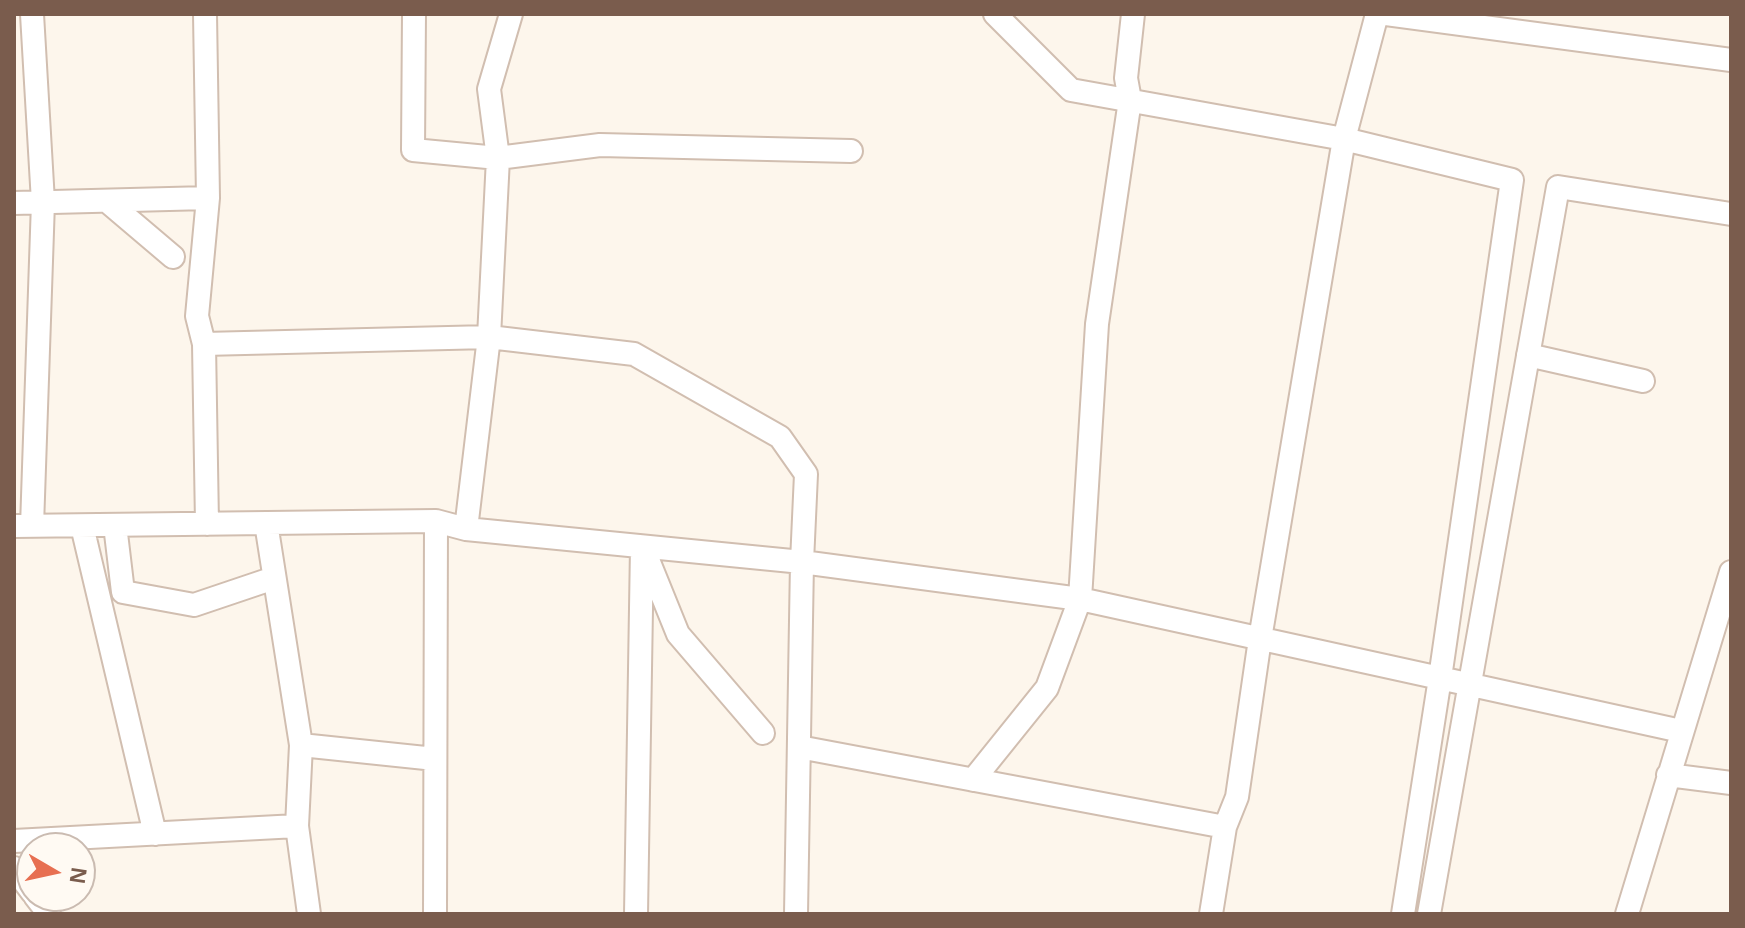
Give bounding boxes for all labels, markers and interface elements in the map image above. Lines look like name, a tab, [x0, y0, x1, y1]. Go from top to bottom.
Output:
north arrow	[16, 832, 96, 912]
text: N	[65, 866, 92, 885]

